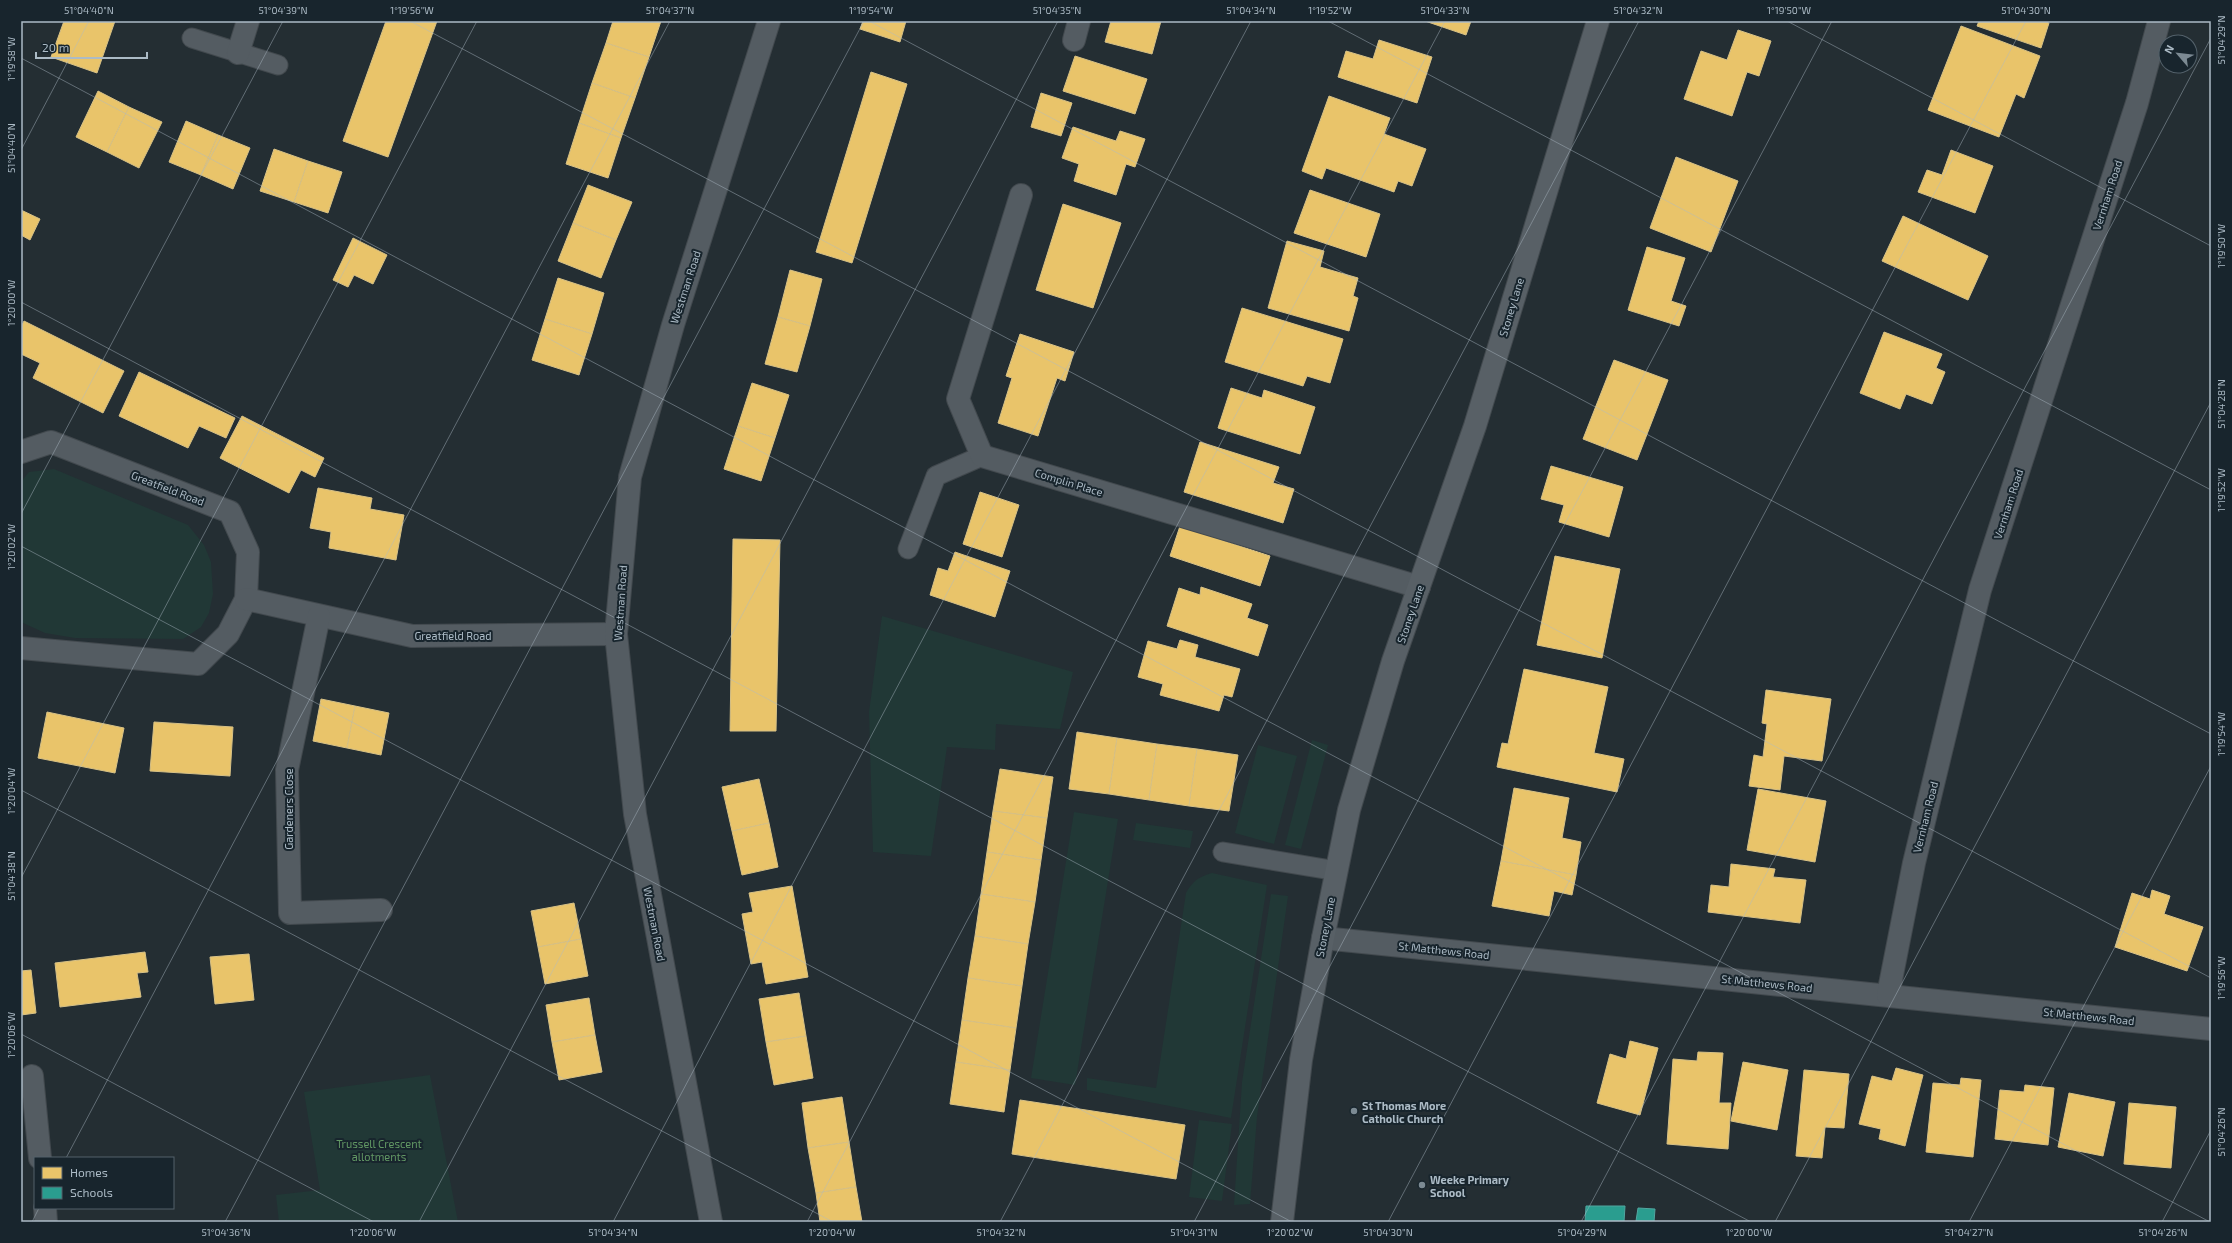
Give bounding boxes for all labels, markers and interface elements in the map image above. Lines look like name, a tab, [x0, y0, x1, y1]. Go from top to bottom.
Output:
text: 51°04'40"N	[64, 4, 114, 16]
text: 51°04'39"N	[258, 4, 308, 16]
text: 1°19'56"W	[390, 4, 434, 16]
text: 51°04'37"N	[646, 4, 694, 16]
text: 1°19'54"W	[849, 4, 893, 16]
text: 51°04'35"N	[1033, 4, 1081, 16]
text: 51°04'34"N	[1226, 4, 1276, 16]
text: 1°19'52"W	[1308, 4, 1352, 16]
text: 51°04'33"N	[1421, 4, 1469, 16]
text: 51°04'32"N	[1614, 4, 1662, 16]
text: 1°19'50"W	[1767, 4, 1811, 16]
text: 51°04'30"N	[2001, 4, 2051, 16]
text: 51°04'29"N	[2215, 15, 2227, 65]
scale bar	[36, 34, 147, 60]
north arrow	[2158, 34, 2198, 74]
text: 1°19'58"W	[5, 37, 17, 81]
text: 20 m	[42, 40, 69, 54]
text: N	[2161, 42, 2176, 56]
text: 51°04'40"N	[5, 123, 17, 173]
street label: Vernham Road	[2090, 158, 2124, 232]
text: 1°19'50"W	[2215, 224, 2227, 268]
street label: Westman Road	[667, 249, 703, 325]
street label: Stoney Lane	[1496, 276, 1526, 338]
text: 1°20'00"W	[5, 279, 17, 326]
text: 51°04'28"N	[2215, 379, 2227, 429]
street label: Complin Place	[1033, 465, 1105, 499]
street label: Vernham Road	[1991, 467, 2025, 541]
street label: Greatfield Road	[130, 468, 206, 508]
text: 1°19'52"W	[2215, 468, 2227, 512]
text: 1°20'02"W	[5, 523, 17, 570]
street label: Westman Road	[611, 565, 629, 641]
street label: Stoney Lane	[1394, 583, 1426, 645]
street label: Greatfield Road	[414, 629, 492, 642]
text: 1°19'54"W	[2215, 712, 2227, 756]
text: 1°20'04"W	[5, 767, 17, 814]
street label: Gardeners Close	[282, 768, 295, 850]
street label: Vernham Road	[1910, 780, 1940, 854]
text: 51°04'38"N	[5, 851, 17, 901]
street label: Westman Road	[641, 886, 669, 962]
street label: Stoney Lane	[1313, 896, 1337, 958]
street label: St Matthews Road	[1398, 939, 1490, 961]
text: 1°19'56"W	[2215, 956, 2227, 1000]
street label: St Matthews Road	[1721, 972, 1813, 994]
street label: St Matthews Road	[2043, 1005, 2135, 1027]
text: 1°20'06"W	[5, 1011, 17, 1058]
place label: St Thomas More Catholic Church	[1362, 1099, 1446, 1125]
marker: St Thomas More Catholic Church	[1349, 1106, 1359, 1116]
text: 51°04'26"N	[2215, 1107, 2227, 1157]
park label: Trussell Crescent allotments	[336, 1137, 422, 1163]
legend	[34, 1157, 174, 1209]
text: Homes	[70, 1165, 108, 1179]
place label: Weeke Primary School	[1430, 1173, 1510, 1199]
marker: Weeke Primary School	[1417, 1180, 1427, 1190]
text: Schools	[70, 1185, 113, 1199]
text: 51°04'36"N	[201, 1226, 251, 1238]
text: 1°20'06"W	[350, 1226, 397, 1238]
text: 51°04'34"N	[588, 1226, 638, 1238]
text: 1°20'04"W	[809, 1226, 856, 1238]
text: 51°04'32"N	[977, 1226, 1025, 1238]
text: 51°04'31"N	[1170, 1226, 1218, 1238]
text: 1°20'02"W	[1267, 1226, 1314, 1238]
text: 51°04'30"N	[1363, 1226, 1413, 1238]
text: 51°04'29"N	[1557, 1226, 1607, 1238]
text: 1°20'00"W	[1726, 1226, 1773, 1238]
text: 51°04'27"N	[1945, 1226, 1993, 1238]
text: 51°04'26"N	[2138, 1226, 2188, 1238]

